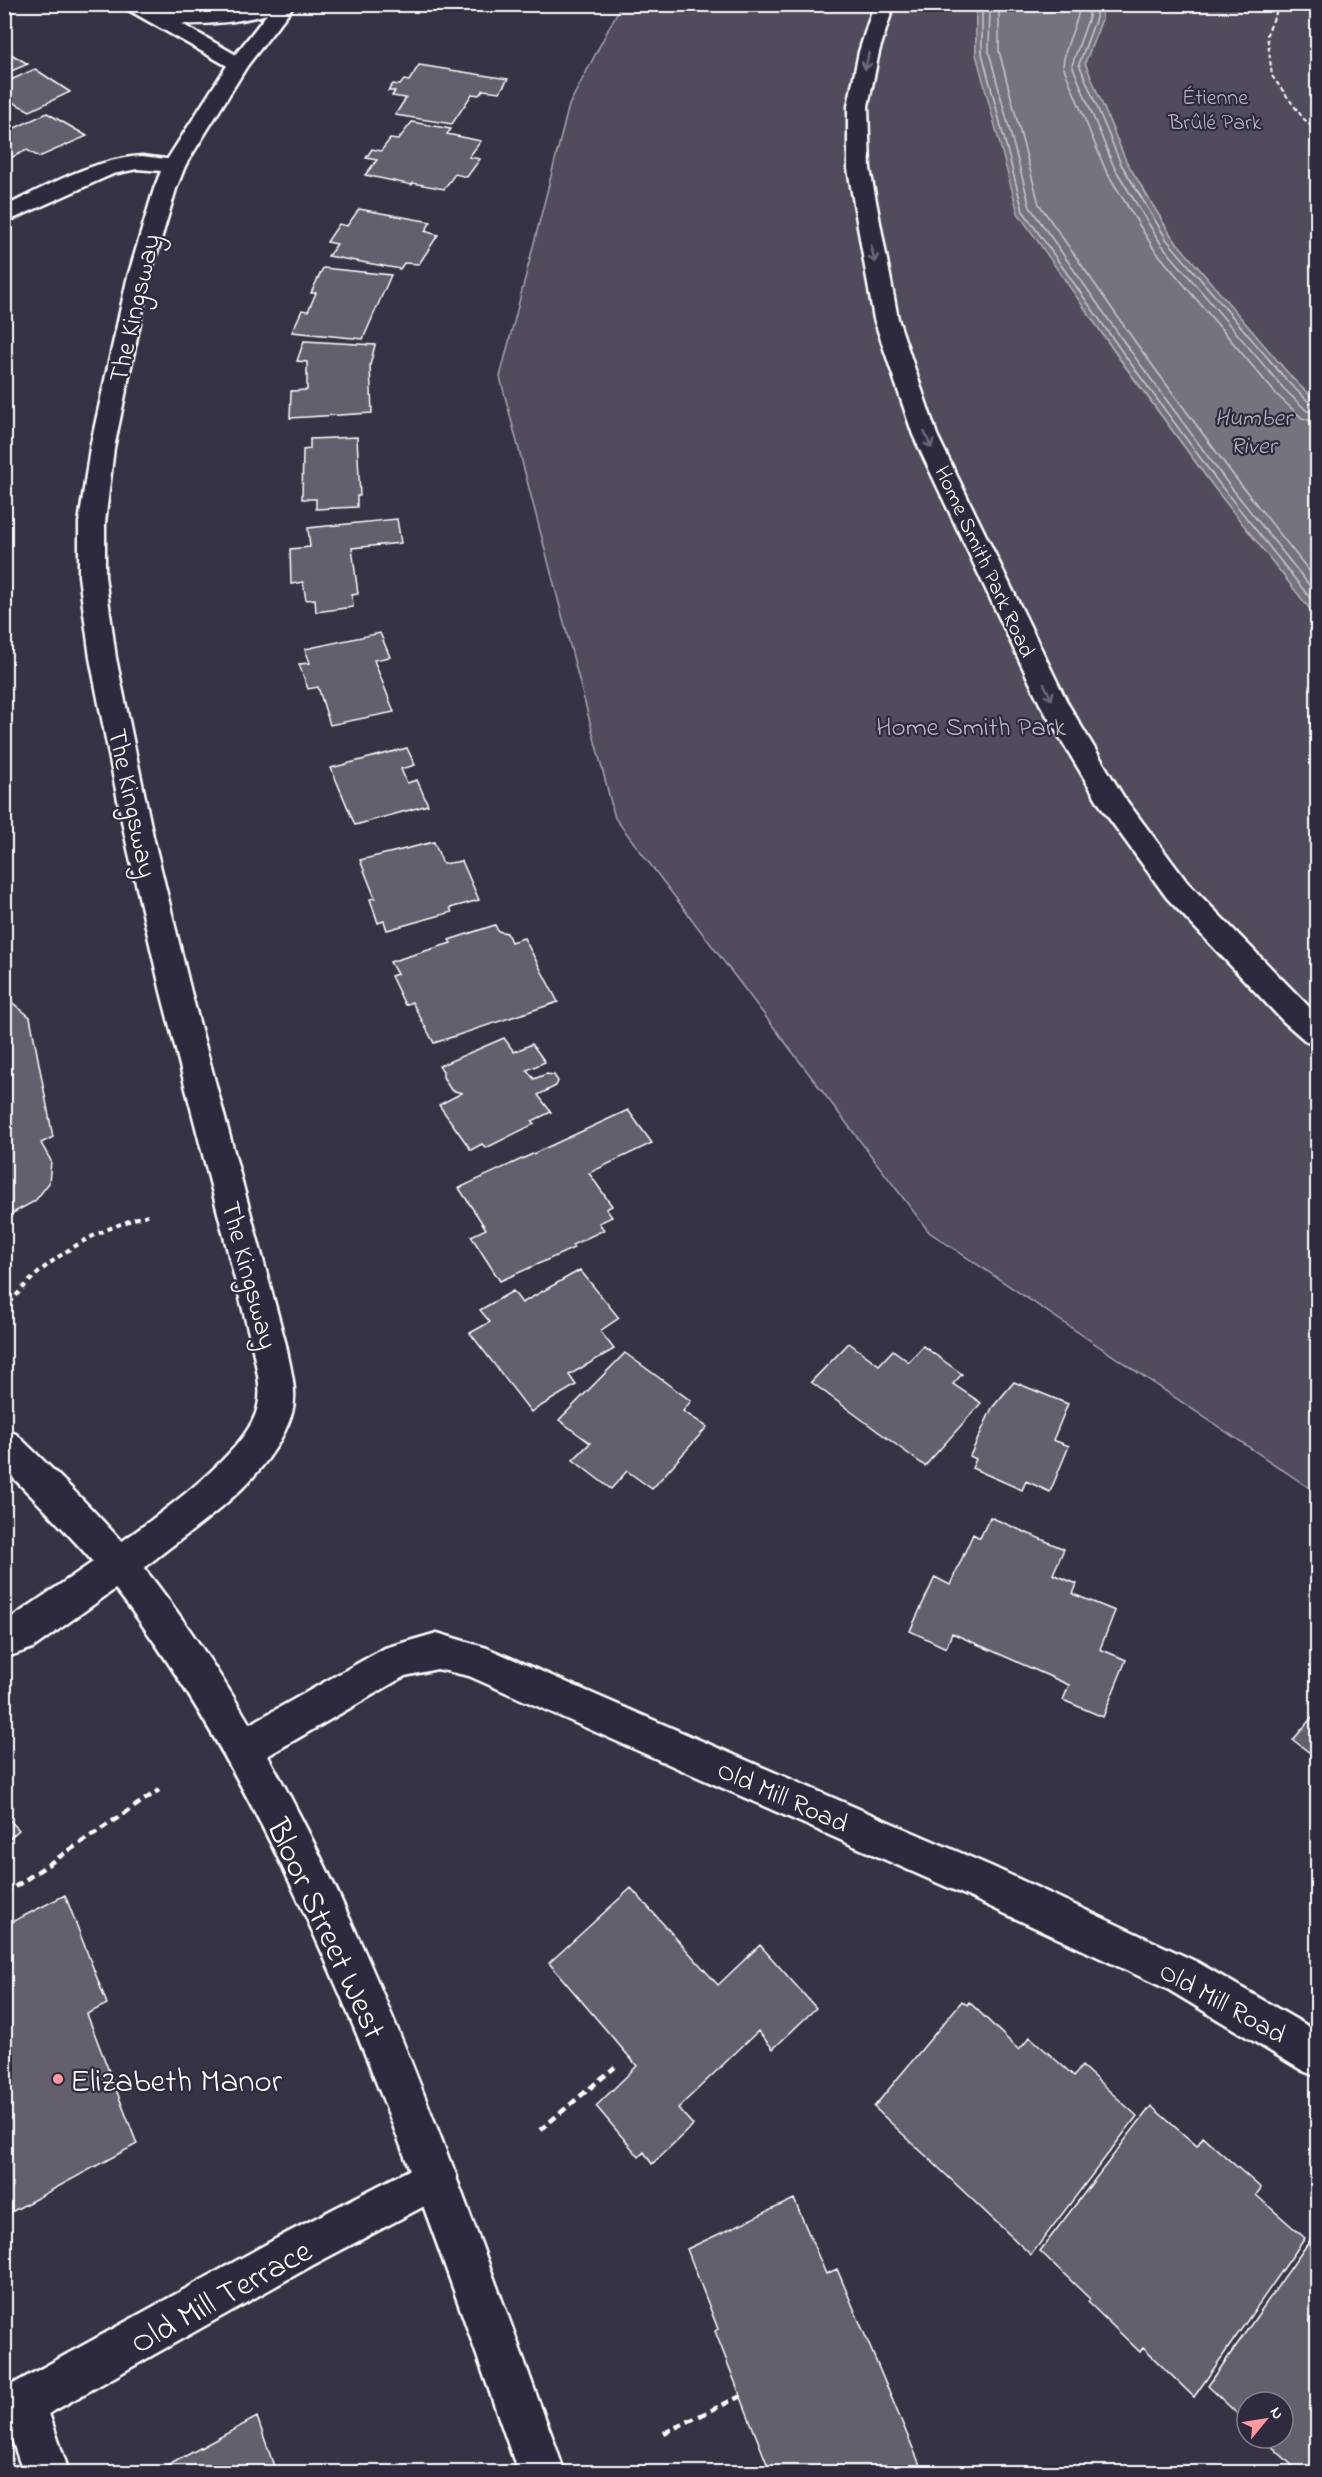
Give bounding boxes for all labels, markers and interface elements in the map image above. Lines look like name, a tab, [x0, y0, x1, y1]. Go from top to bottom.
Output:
one-way arrow	[861, 50, 872, 70]
park label: Étienne Brûlé Park	[1168, 83, 1262, 140]
street label: The Kingsway	[100, 230, 172, 387]
one-way arrow	[868, 243, 879, 263]
water label: Humber River	[1214, 402, 1294, 465]
one-way arrow	[923, 430, 934, 449]
street label: Home Smith Park Road	[925, 461, 1042, 663]
one-way arrow	[1043, 682, 1055, 700]
park label: Home Smith Park	[876, 709, 1066, 748]
street label: The Kingsway	[96, 725, 165, 882]
street label: The Kingsway	[209, 1197, 286, 1354]
street label: Old Mill Road	[710, 1752, 854, 1845]
street label: Bloor Street West	[252, 1811, 396, 2048]
street label: Old Mill Road	[1151, 1953, 1292, 2055]
place label: Elizabeth Manor	[70, 2059, 283, 2107]
marker: Elizabeth Manor	[51, 2072, 65, 2086]
street label: Old Mill Terrace	[123, 2229, 322, 2368]
north arrow	[1235, 2390, 1295, 2450]
text: N	[1263, 2403, 1289, 2424]

